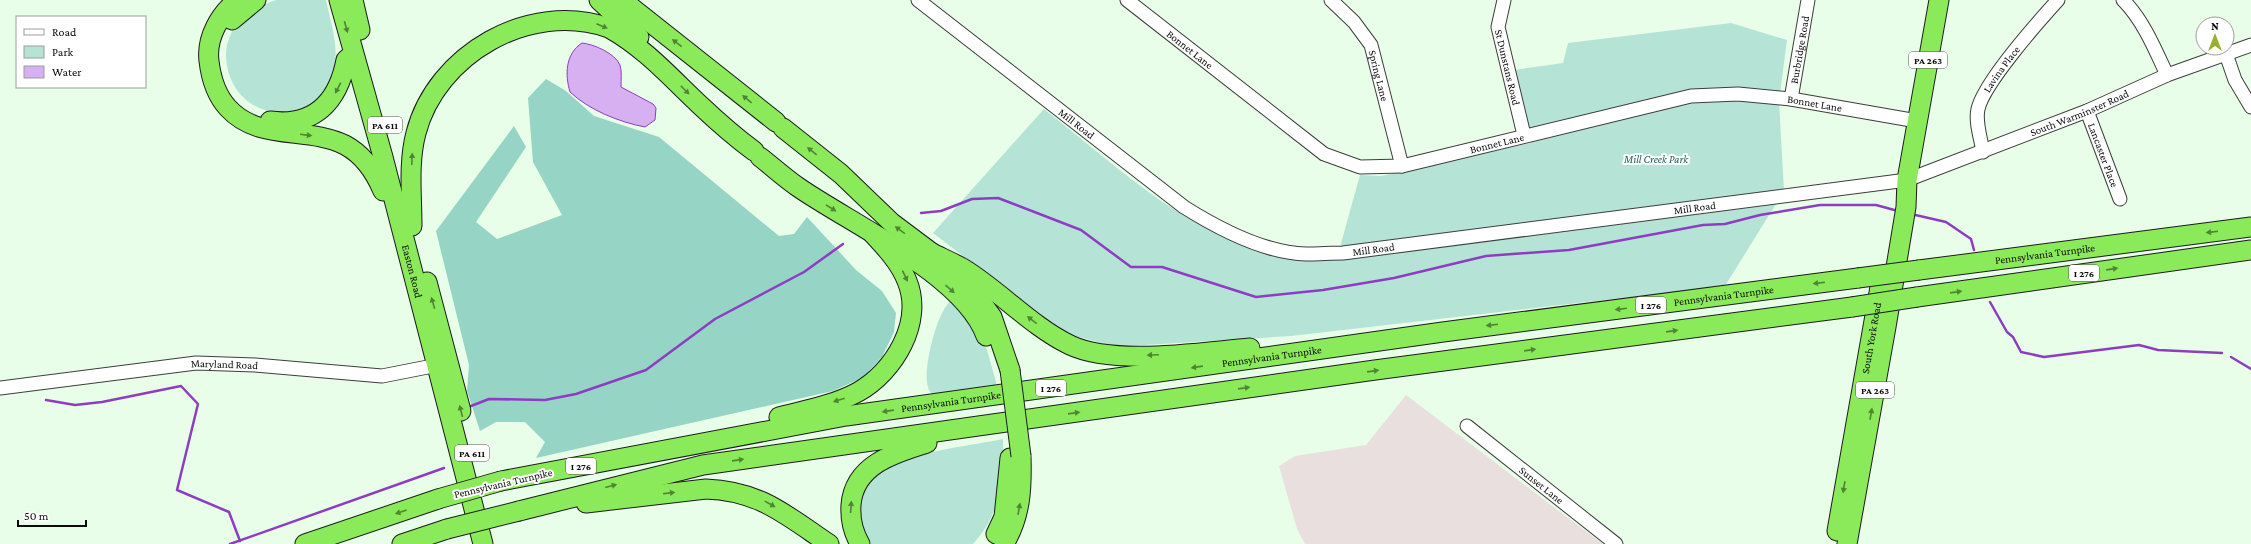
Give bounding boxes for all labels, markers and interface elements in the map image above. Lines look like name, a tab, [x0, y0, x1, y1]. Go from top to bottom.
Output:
street label: Burbridge Road	[1788, 15, 1811, 84]
legend	[16, 16, 146, 88]
north arrow	[2195, 16, 2235, 56]
text: N	[2211, 20, 2219, 32]
one-way arrow	[343, 21, 349, 33]
one-way arrow	[597, 23, 609, 29]
text: Road	[52, 25, 77, 39]
street label: Bonnet Lane	[1165, 28, 1216, 71]
street label: St Dunstans Road	[1493, 28, 1523, 107]
one-way arrow	[671, 39, 682, 47]
street label: Lavina Place	[1981, 43, 2022, 95]
text: Park	[52, 45, 74, 59]
street label: Spring Lane	[1367, 49, 1391, 103]
road number: PA 263	[1909, 52, 1947, 68]
text: Water	[52, 65, 82, 79]
one-way arrow	[335, 82, 341, 94]
one-way arrow	[680, 85, 690, 95]
street label: South Warminster Road	[2028, 87, 2131, 138]
street label: Bonnet Lane	[1787, 93, 1843, 114]
one-way arrow	[742, 95, 753, 103]
street label: Mill Road	[1056, 106, 1097, 141]
road number: PA 611	[368, 117, 402, 133]
street label: Lancaster Place	[2086, 121, 2121, 189]
street label: Bonnet Lane	[1469, 131, 1525, 155]
one-way arrow	[300, 132, 312, 138]
one-way arrow	[806, 147, 817, 155]
one-way arrow	[409, 152, 415, 165]
park label: Mill Creek Park	[1623, 153, 1689, 165]
street label: Mill Road	[1673, 199, 1717, 216]
one-way arrow	[825, 204, 837, 211]
one-way arrow	[895, 225, 906, 234]
one-way arrow	[2206, 229, 2218, 235]
street label: Mill Road	[1352, 240, 1395, 258]
street label: Pennsylvania Turnpike	[1994, 241, 2096, 266]
street label: Easton Road	[400, 243, 425, 299]
road number: I 276	[2069, 265, 2099, 281]
one-way arrow	[2106, 266, 2118, 272]
one-way arrow	[902, 270, 908, 282]
one-way arrow	[1813, 280, 1826, 286]
street label: Pennsylvania Turnpike	[1673, 283, 1775, 308]
one-way arrow	[946, 284, 955, 293]
one-way arrow	[1950, 289, 1962, 295]
one-way arrow	[430, 297, 436, 309]
road number: I 276	[1636, 297, 1666, 313]
street label: South York Road	[1859, 301, 1883, 375]
one-way arrow	[1615, 306, 1627, 312]
one-way arrow	[1026, 316, 1037, 325]
one-way arrow	[1486, 322, 1498, 328]
one-way arrow	[1666, 328, 1679, 334]
street label: Pennsylvania Turnpike	[1221, 343, 1323, 369]
one-way arrow	[1524, 347, 1536, 353]
one-way arrow	[1146, 352, 1159, 358]
street label: Maryland Road	[190, 357, 259, 371]
one-way arrow	[1191, 364, 1203, 370]
one-way arrow	[1367, 368, 1379, 374]
road number: I 276	[1036, 380, 1066, 396]
road number: PA 263	[1856, 382, 1894, 398]
one-way arrow	[1238, 385, 1250, 391]
street label: Pennsylvania Turnpike	[900, 388, 1002, 414]
one-way arrow	[832, 397, 844, 403]
one-way arrow	[458, 405, 464, 417]
one-way arrow	[882, 408, 894, 414]
one-way arrow	[1868, 408, 1874, 420]
one-way arrow	[1068, 410, 1080, 416]
road number: PA 611	[455, 445, 489, 461]
one-way arrow	[732, 457, 744, 463]
road number: I 276	[566, 458, 596, 474]
street label: Sunset Lane	[1517, 464, 1566, 506]
street label: Pennsylvania Turnpike	[453, 466, 554, 501]
one-way arrow	[1841, 481, 1847, 493]
one-way arrow	[604, 483, 617, 489]
one-way arrow	[663, 490, 675, 496]
one-way arrow	[764, 501, 776, 508]
one-way arrow	[848, 501, 855, 513]
scale bar	[18, 502, 86, 528]
one-way arrow	[1016, 502, 1022, 515]
text: 50 m	[24, 509, 49, 523]
one-way arrow	[394, 509, 406, 515]

